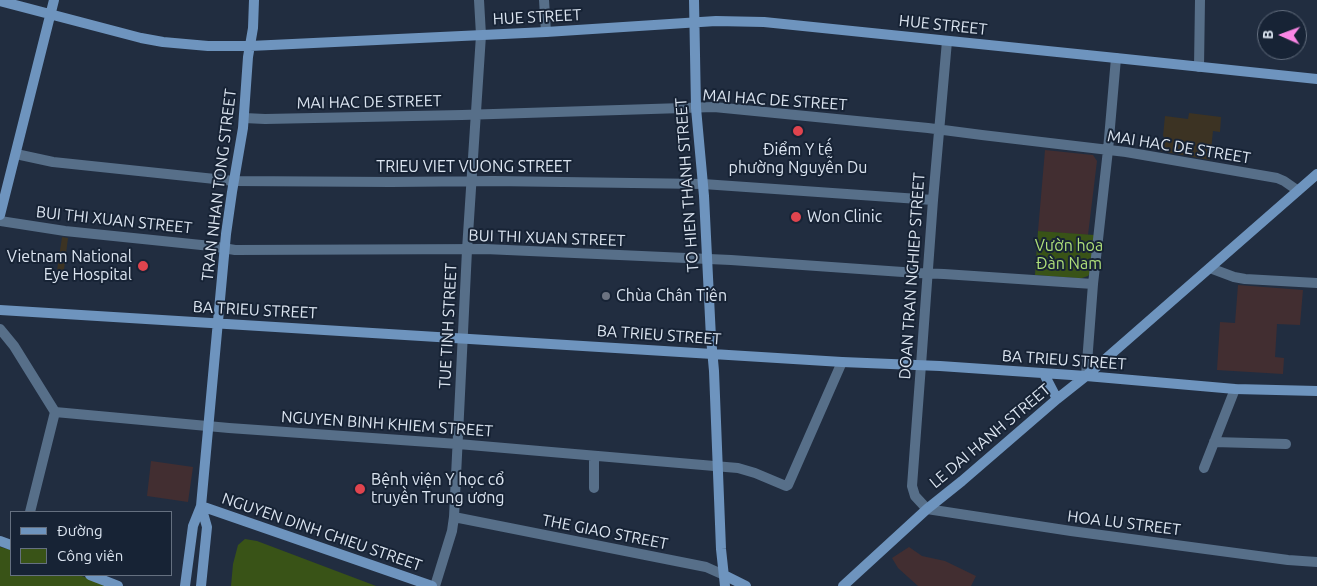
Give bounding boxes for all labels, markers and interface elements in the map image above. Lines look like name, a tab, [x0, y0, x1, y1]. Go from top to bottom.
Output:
street label: HUE STREET	[492, 5, 582, 29]
north arrow	[1257, 10, 1307, 60]
street label: HUE STREET	[898, 11, 988, 39]
text: B	[1260, 30, 1276, 39]
street label: MAI HAC DE STREET	[702, 85, 848, 115]
street label: TRAN NHAN TONG STREET	[198, 88, 240, 282]
street label: MAI HAC DE STREET	[296, 91, 442, 113]
street label: TO HIEN THANH STREET	[671, 97, 703, 273]
marker: Điểm Y tế phường Nguyễn Du	[791, 124, 805, 138]
street label: MAI HAC DE STREET	[1106, 126, 1252, 168]
place label: Điểm Y tế phường Nguyễn Du	[729, 140, 867, 178]
street label: TRIEU VIET VUONG STREET	[376, 157, 572, 177]
street label: DOAN TRAN NGHIEP STREET	[895, 172, 929, 380]
street label: BUI THI XUAN STREET	[35, 202, 193, 238]
place label: Won Clinic	[807, 207, 882, 227]
marker: Won Clinic	[789, 210, 803, 224]
street label: BUI THI XUAN STREET	[468, 226, 626, 250]
park label: Vườn hoa Đàn Nam	[1035, 236, 1103, 274]
place label: Vietnam National Eye Hospital	[7, 247, 132, 285]
marker: Vietnam National Eye Hospital	[136, 259, 150, 273]
street label: TUE TINH STREET	[435, 263, 461, 389]
place label: Chùa Chân Tiên	[616, 286, 727, 306]
marker: Chùa Chân Tiên	[600, 290, 612, 302]
street label: BA TRIEU STREET	[192, 297, 318, 323]
street label: BA TRIEU STREET	[596, 321, 722, 349]
street label: BA TRIEU STREET	[1001, 346, 1127, 374]
street label: LE DAI HANH STREET	[926, 380, 1054, 492]
street label: NGUYEN BINH KHIEM STREET	[280, 407, 494, 441]
place label: Bệnh viện Y học cổ truyền Trung ương	[371, 470, 505, 508]
marker: Bệnh viện Y học cổ truyền Trung ương	[353, 482, 367, 496]
street label: NGUYEN DINH CHIEU STREET	[219, 489, 425, 575]
street label: HOA LU STREET	[1066, 507, 1182, 539]
street label: THE GIAO STREET	[540, 510, 670, 554]
legend	[10, 511, 172, 576]
text: Đường	[57, 522, 103, 539]
text: Công viên	[57, 547, 123, 564]

